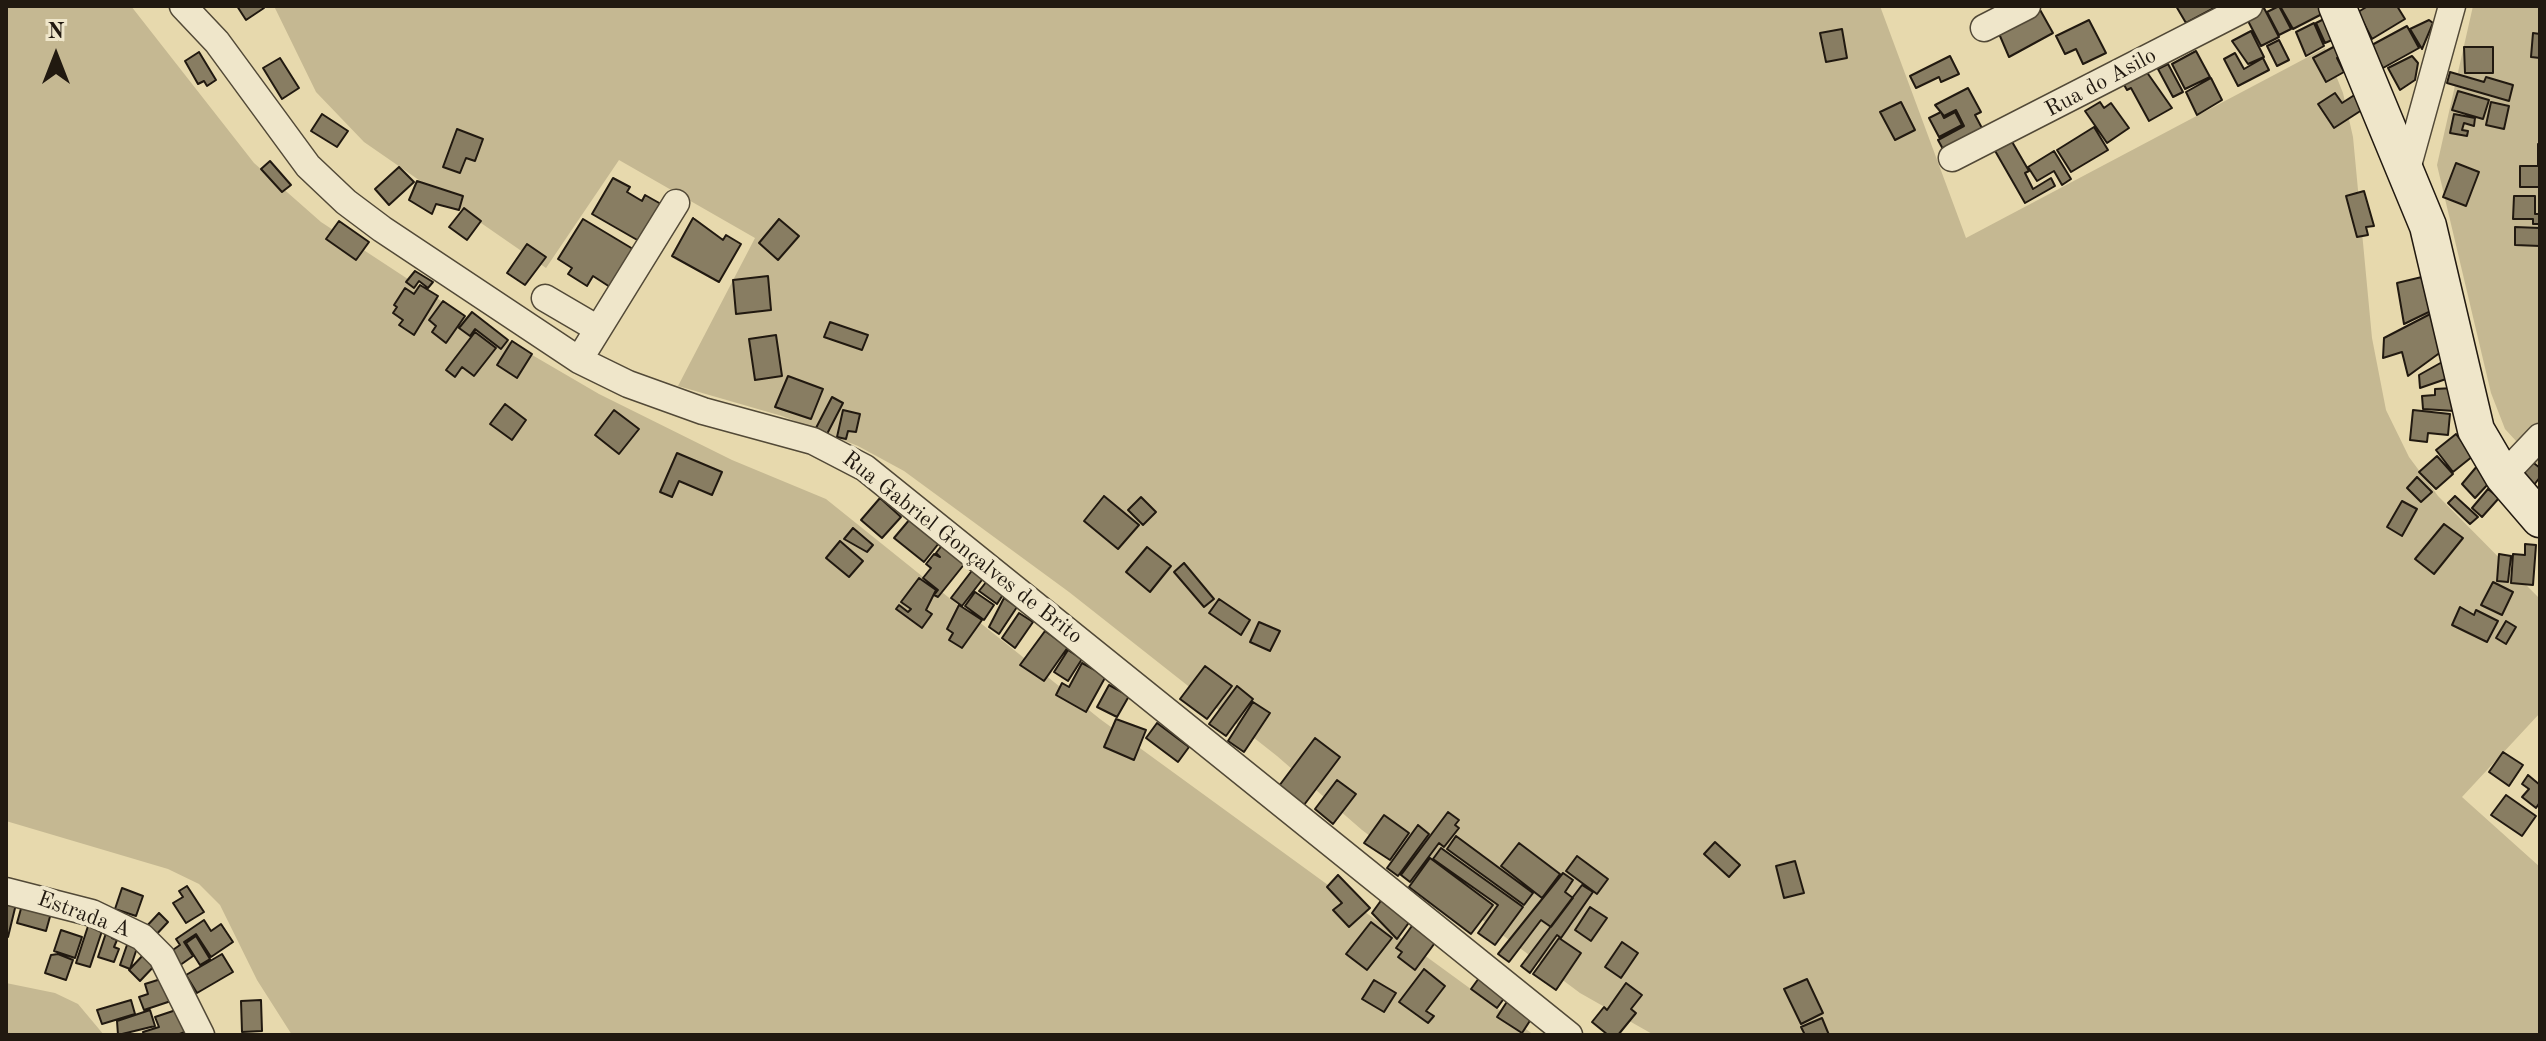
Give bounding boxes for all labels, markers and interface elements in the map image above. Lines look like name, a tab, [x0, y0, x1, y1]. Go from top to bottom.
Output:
north arrow	[16, 16, 96, 96]
text: N	[48, 21, 64, 43]
street label: Rua do Asilo	[2041, 43, 2161, 123]
street label: Rua Gabriel Gonçalves de Brito	[837, 446, 1087, 650]
street label: Estrada A	[34, 886, 134, 944]

